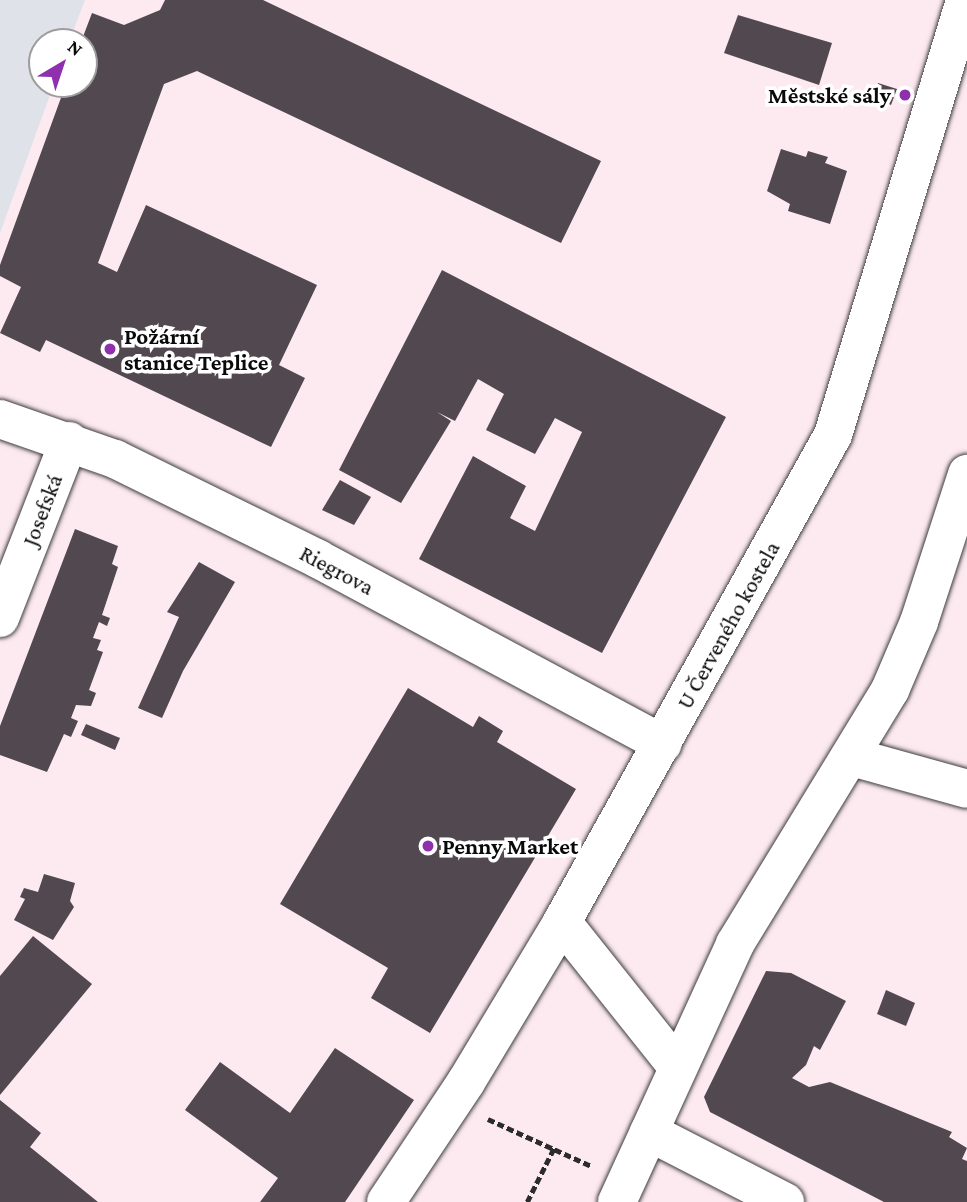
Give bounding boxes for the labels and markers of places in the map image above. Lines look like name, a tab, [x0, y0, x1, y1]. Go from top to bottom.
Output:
place label: Městské sály	[768, 81, 891, 109]
marker: Městské sály	[897, 87, 913, 103]
place label: Požární stanice Teplice	[124, 322, 268, 376]
marker: Požární stanice Teplice	[102, 341, 118, 357]
place label: Penny Market	[442, 832, 578, 860]
marker: Penny Market	[420, 838, 436, 854]

